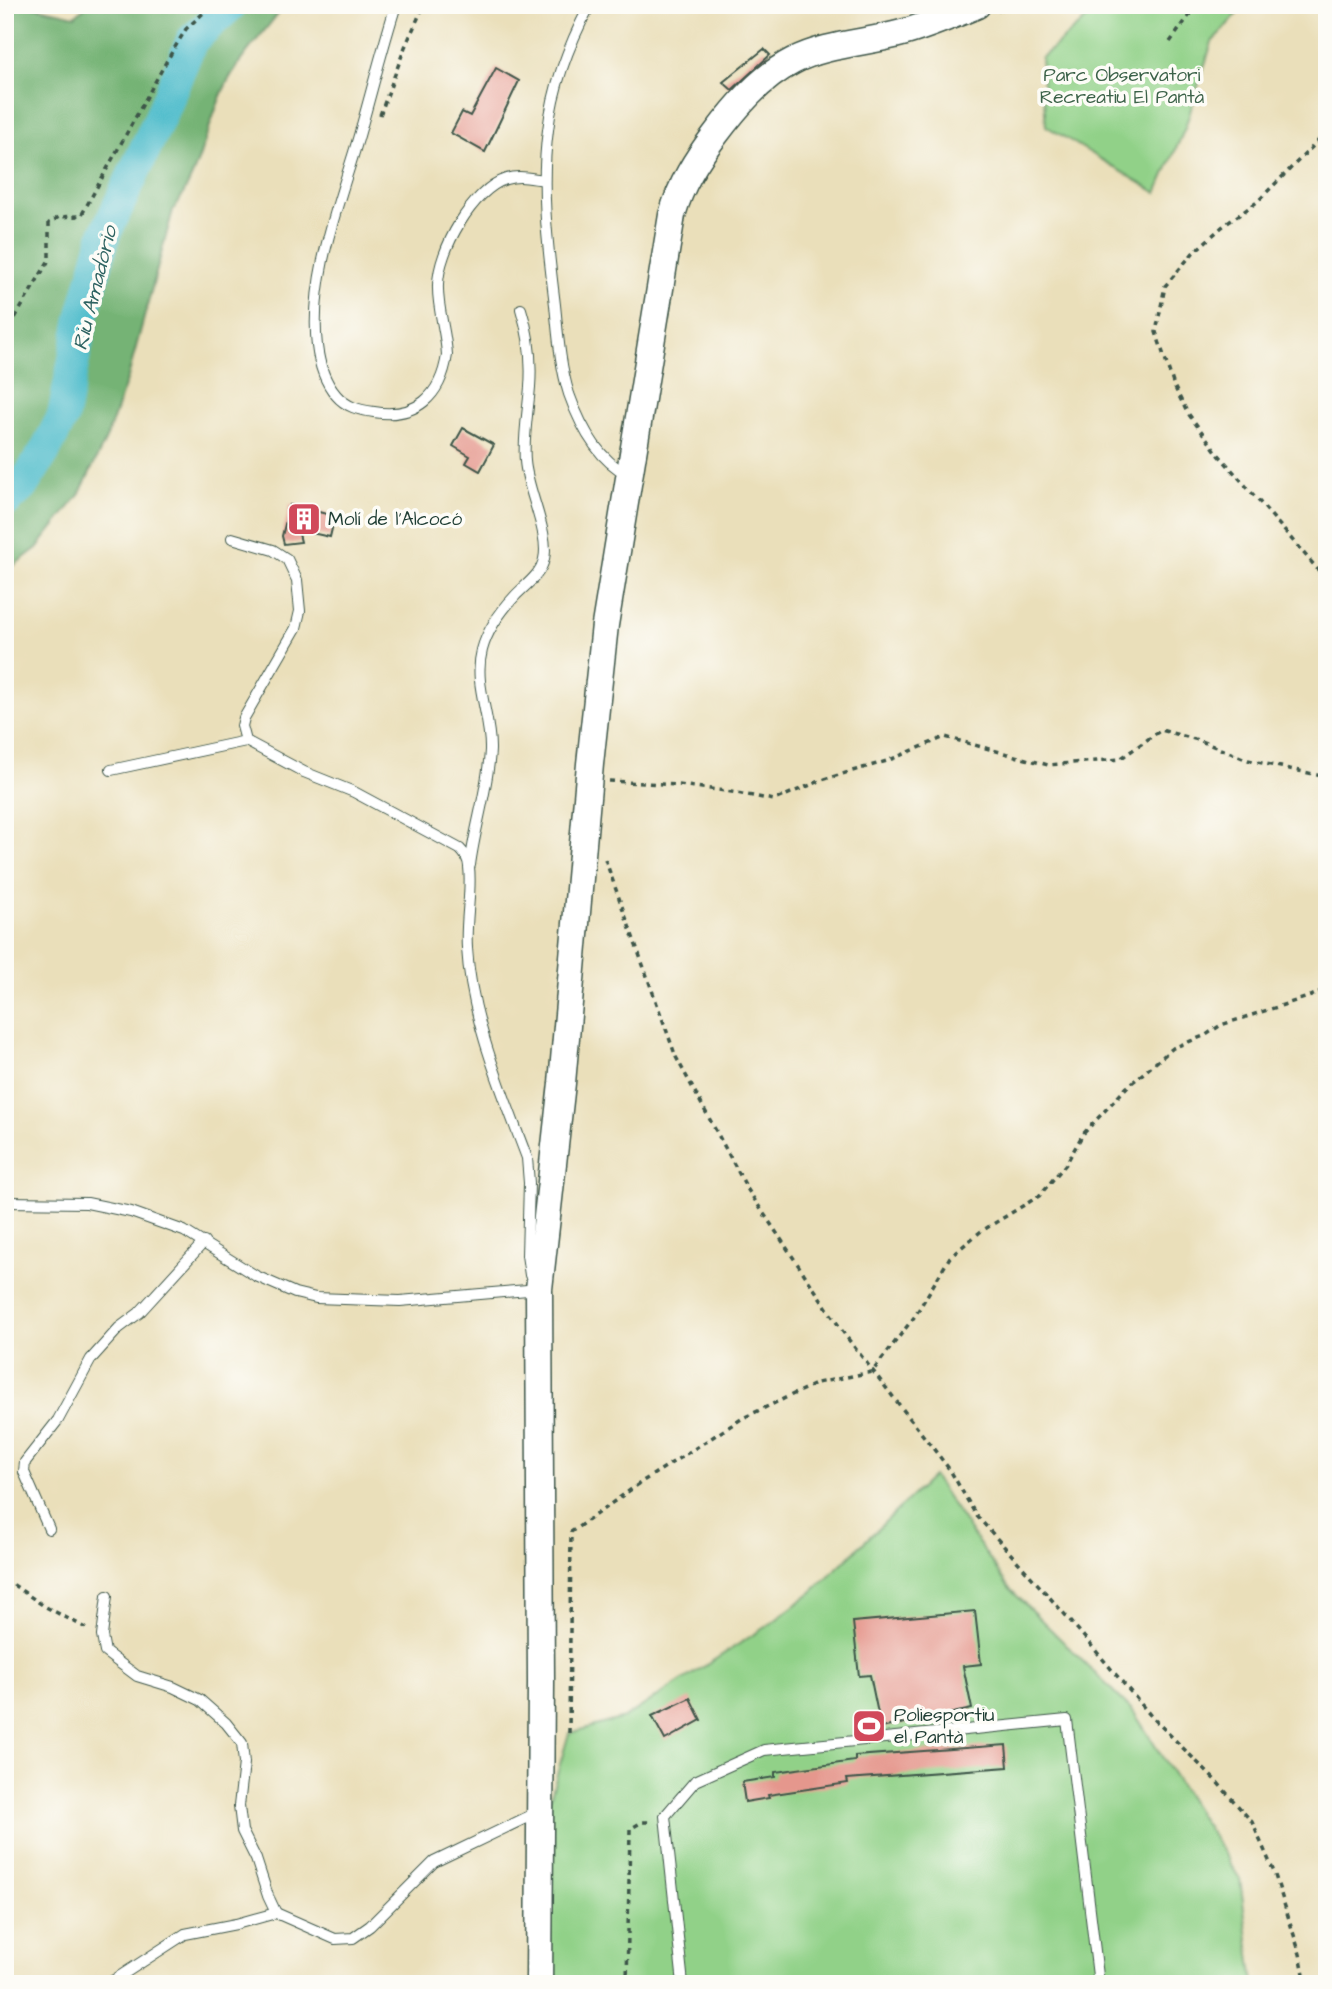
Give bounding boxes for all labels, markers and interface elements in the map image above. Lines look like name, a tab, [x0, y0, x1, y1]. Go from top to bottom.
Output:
park label: Parc Observatori Recreatiu El Pantà	[1040, 62, 1205, 111]
water label: Riu Amadòrio	[66, 221, 125, 353]
building icon: Molí de l'Alcocó	[285, 500, 323, 538]
place label: Molí de l'Alcocó	[328, 506, 462, 533]
place label: Poliesportiu el Pantà	[894, 1702, 995, 1751]
sports icon: Poliesportiu el Pantà	[850, 1707, 888, 1745]

